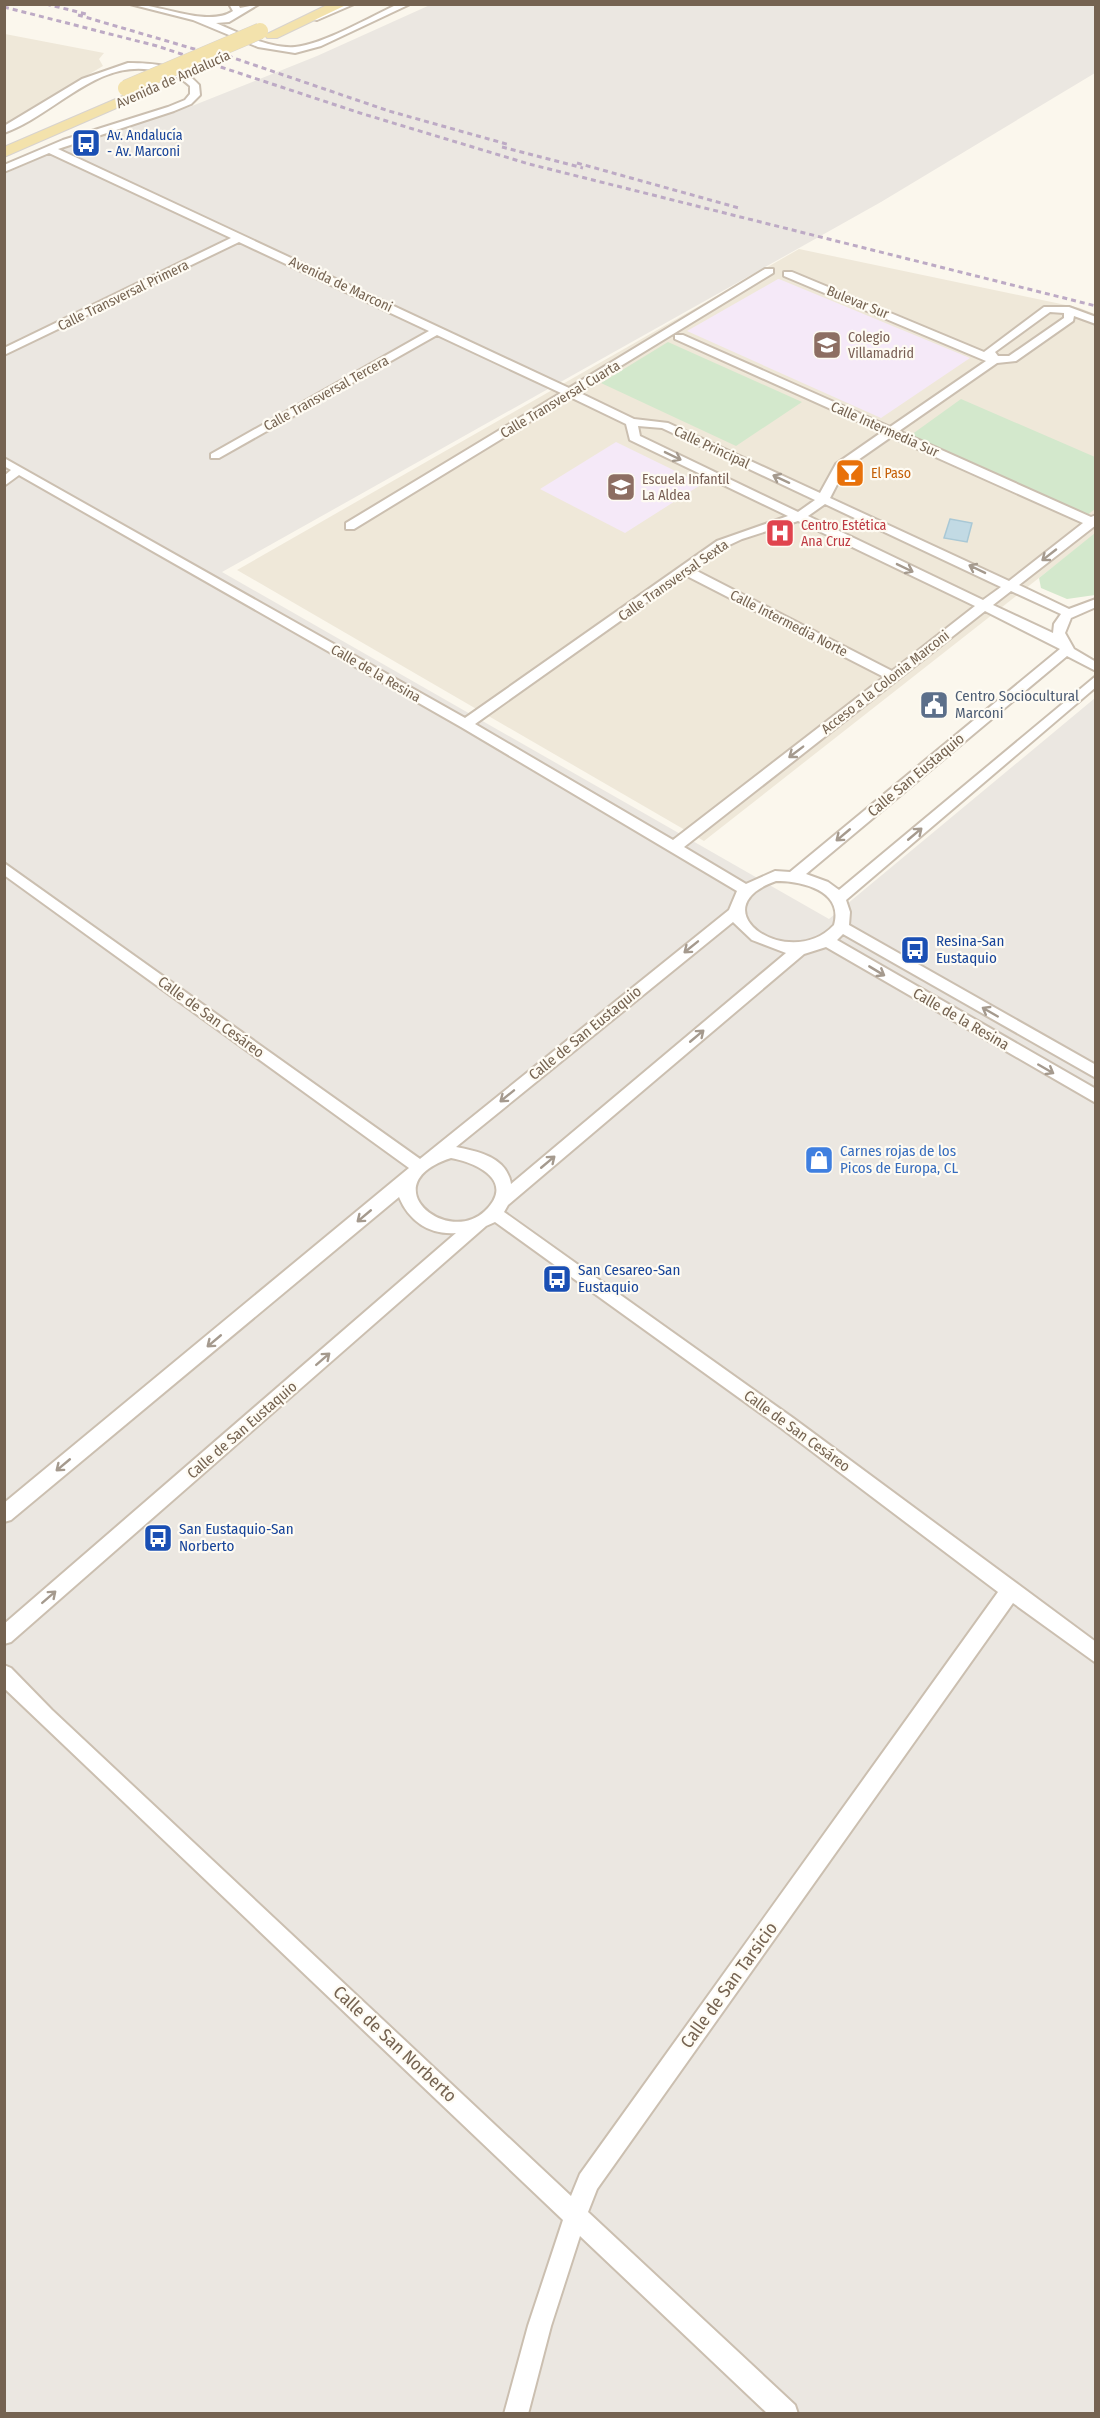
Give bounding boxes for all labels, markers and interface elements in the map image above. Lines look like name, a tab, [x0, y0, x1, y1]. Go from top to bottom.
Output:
street label: Avenida de Andalucía	[114, 47, 233, 112]
bus stop icon: Av. Andalucía - Av. Marconi	[70, 127, 102, 159]
place label: Av. Andalucía - Av. Marconi	[107, 127, 183, 160]
street label: Avenida de Marconi	[286, 253, 395, 316]
street label: Calle Transversal Primera	[55, 256, 192, 335]
street label: Bulevar Sur	[824, 282, 892, 323]
school or university icon: Colegio Villamadrid	[811, 329, 843, 361]
place label: Colegio Villamadrid	[848, 329, 914, 362]
street label: Calle Transversal Tercera	[261, 352, 392, 435]
street label: Calle Transversal Cuarta	[497, 357, 623, 442]
street label: Calle Intermedia Sur	[828, 398, 942, 461]
street label: Calle Principal	[671, 423, 753, 472]
one-way arrow	[663, 451, 681, 463]
bar icon: El Paso	[834, 457, 866, 489]
place label: El Paso	[871, 465, 911, 482]
school or university icon: Escuela Infantil La Aldea	[605, 471, 637, 503]
place label: Escuela Infantil La Aldea	[642, 471, 730, 504]
one-way arrow	[772, 473, 790, 484]
hospital icon: Centro Estética Ana Cruz	[764, 517, 796, 549]
place label: Centro Estética Ana Cruz	[801, 517, 887, 550]
street label: Calle Transversal Sexta	[615, 536, 732, 625]
one-way arrow	[1042, 548, 1058, 561]
one-way arrow	[896, 563, 914, 575]
one-way arrow	[968, 563, 986, 575]
street label: Calle Intermedia Norte	[727, 587, 850, 660]
street label: Acceso a la Colonia Marconi	[818, 627, 953, 738]
street label: Calle de la Resina	[328, 641, 424, 706]
place label: Centro Sociocultural Marconi	[955, 687, 1079, 722]
public building icon: Centro Sociocultural Marconi	[918, 689, 950, 721]
street label: Calle San Eustaquio	[864, 729, 968, 821]
one-way arrow	[788, 745, 804, 758]
one-way arrow	[907, 827, 923, 840]
one-way arrow	[835, 829, 851, 842]
place label: Resina-San Eustaquio	[936, 932, 1004, 967]
bus stop icon: Resina-San Eustaquio	[899, 934, 931, 966]
one-way arrow	[683, 941, 699, 954]
one-way arrow	[868, 965, 885, 977]
street label: Calle de San Cesáreo	[154, 972, 268, 1062]
street label: Calle de San Eustaquio	[525, 982, 645, 1084]
street label: Calle de la Resina	[910, 984, 1012, 1054]
one-way arrow	[982, 1006, 999, 1018]
one-way arrow	[689, 1030, 705, 1043]
one-way arrow	[1037, 1063, 1054, 1075]
one-way arrow	[499, 1090, 515, 1103]
place label: Carnes rojas de los Picos de Europa, CL	[840, 1142, 958, 1177]
shop icon: Carnes rojas de los Picos de Europa, CL	[803, 1144, 835, 1176]
one-way arrow	[540, 1155, 555, 1169]
one-way arrow	[356, 1210, 372, 1223]
place label: San Cesareo-San Eustaquio	[578, 1261, 680, 1296]
bus stop icon: San Cesareo-San Eustaquio	[541, 1263, 573, 1295]
one-way arrow	[206, 1334, 222, 1347]
one-way arrow	[315, 1352, 330, 1366]
street label: Calle de San Eustaquio	[183, 1377, 301, 1483]
street label: Calle de San Cesáreo	[740, 1386, 854, 1476]
one-way arrow	[55, 1459, 71, 1472]
place label: San Eustaquio-San Norberto	[179, 1520, 294, 1555]
bus stop icon: San Eustaquio-San Norberto	[142, 1522, 174, 1554]
one-way arrow	[41, 1591, 57, 1604]
street label: Calle de San Tarsicio	[676, 1918, 782, 2052]
street label: Calle de San Norberto	[329, 1981, 461, 2107]

